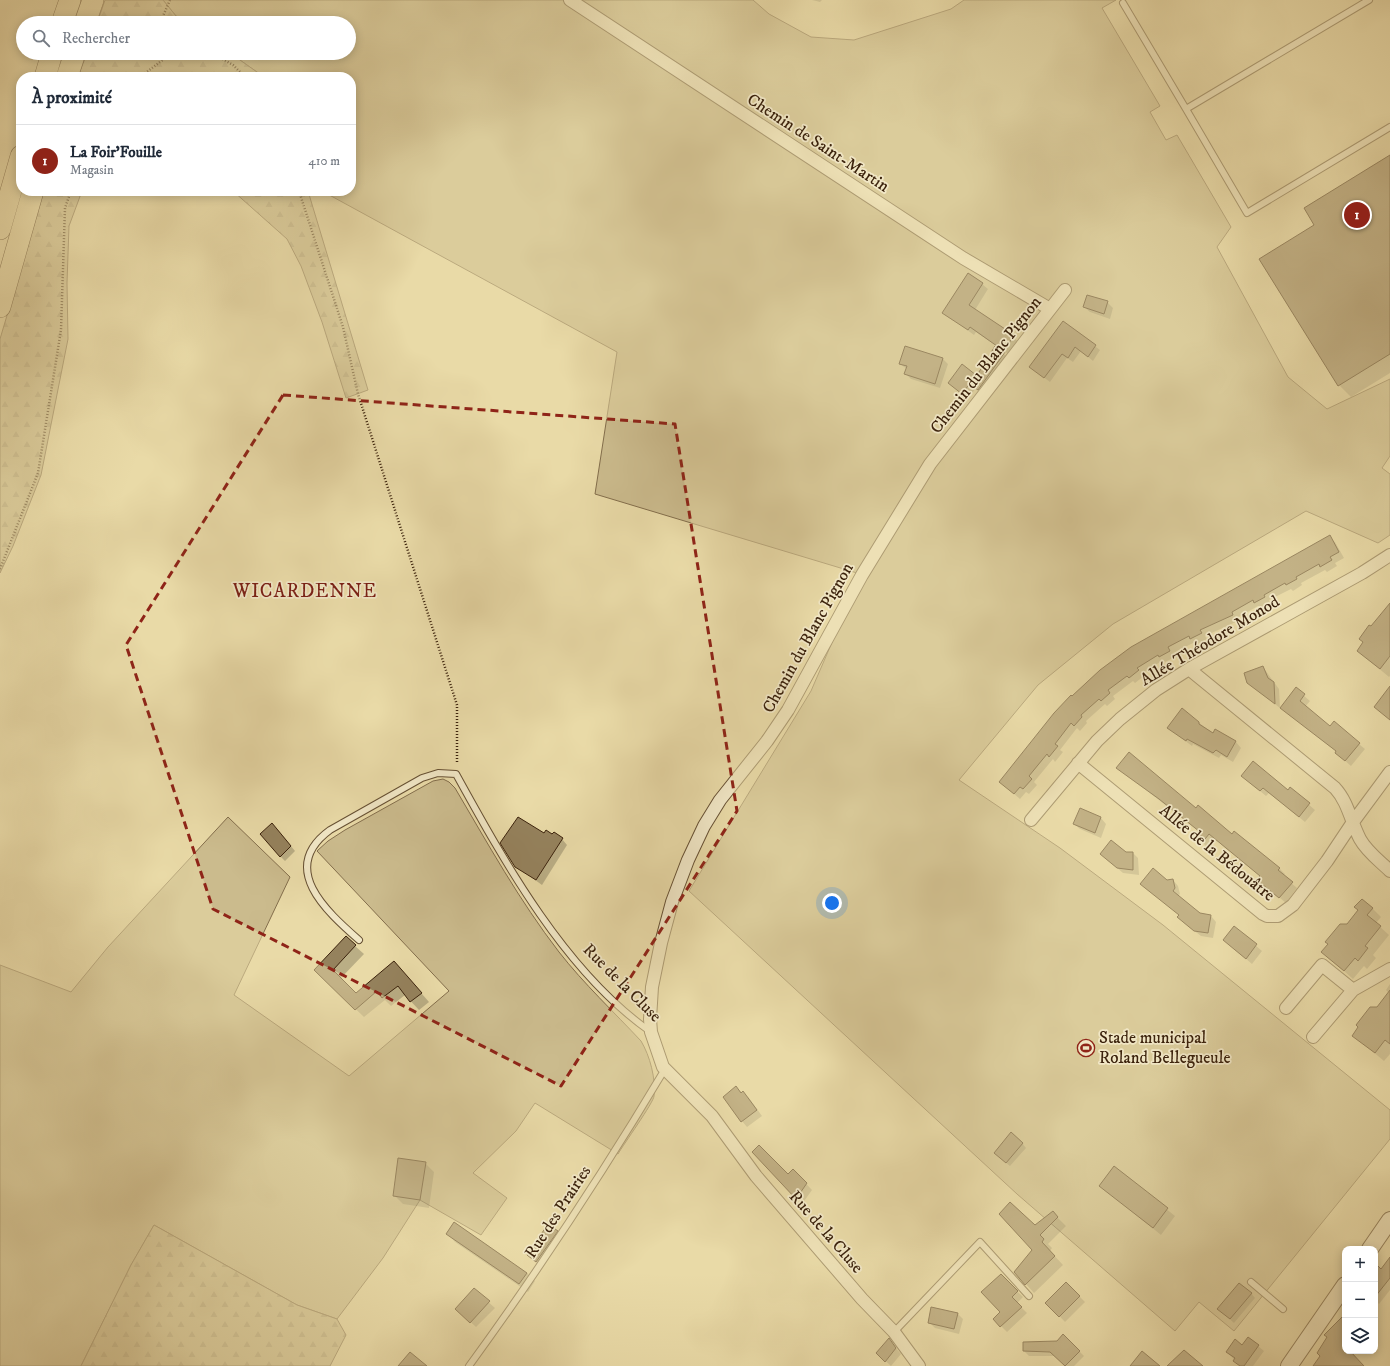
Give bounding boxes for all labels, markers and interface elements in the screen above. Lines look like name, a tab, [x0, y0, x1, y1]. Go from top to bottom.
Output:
search box	[16, 16, 356, 60]
icon: search	[30, 27, 52, 49]
text: Rechercher	[62, 29, 130, 48]
text: À proximité	[32, 87, 112, 109]
street label: Chemin de Saint-Martin	[743, 89, 893, 197]
text: La Foir'Fouille	[70, 143, 162, 162]
text: 1	[43, 153, 47, 169]
text: 410 m	[308, 153, 340, 169]
text: Magasin	[70, 162, 114, 178]
pin: 1	[1344, 200, 1370, 230]
street label: Chemin du Blanc Pignon	[925, 292, 1047, 438]
street label: Chemin du Blanc Pignon	[758, 559, 859, 717]
district label: WICARDENNE	[232, 580, 377, 603]
street label: Allée Théodore Monod	[1136, 590, 1284, 691]
street label: Allée de la Bédouâtre	[1155, 800, 1279, 906]
your location	[822, 893, 842, 913]
street label: Rue de la Cluse	[578, 939, 666, 1027]
place label: Stade municipal Roland Bellegueule	[1099, 1027, 1231, 1069]
sports icon: Stade municipal Roland Bellegueule	[1076, 1038, 1096, 1058]
street label: Rue des Prairies	[520, 1161, 596, 1263]
street label: Rue de la Cluse	[784, 1186, 868, 1278]
map controls	[1342, 1246, 1378, 1354]
button: +	[1342, 1246, 1378, 1282]
button: −	[1342, 1282, 1378, 1318]
button: layers	[1342, 1318, 1378, 1354]

